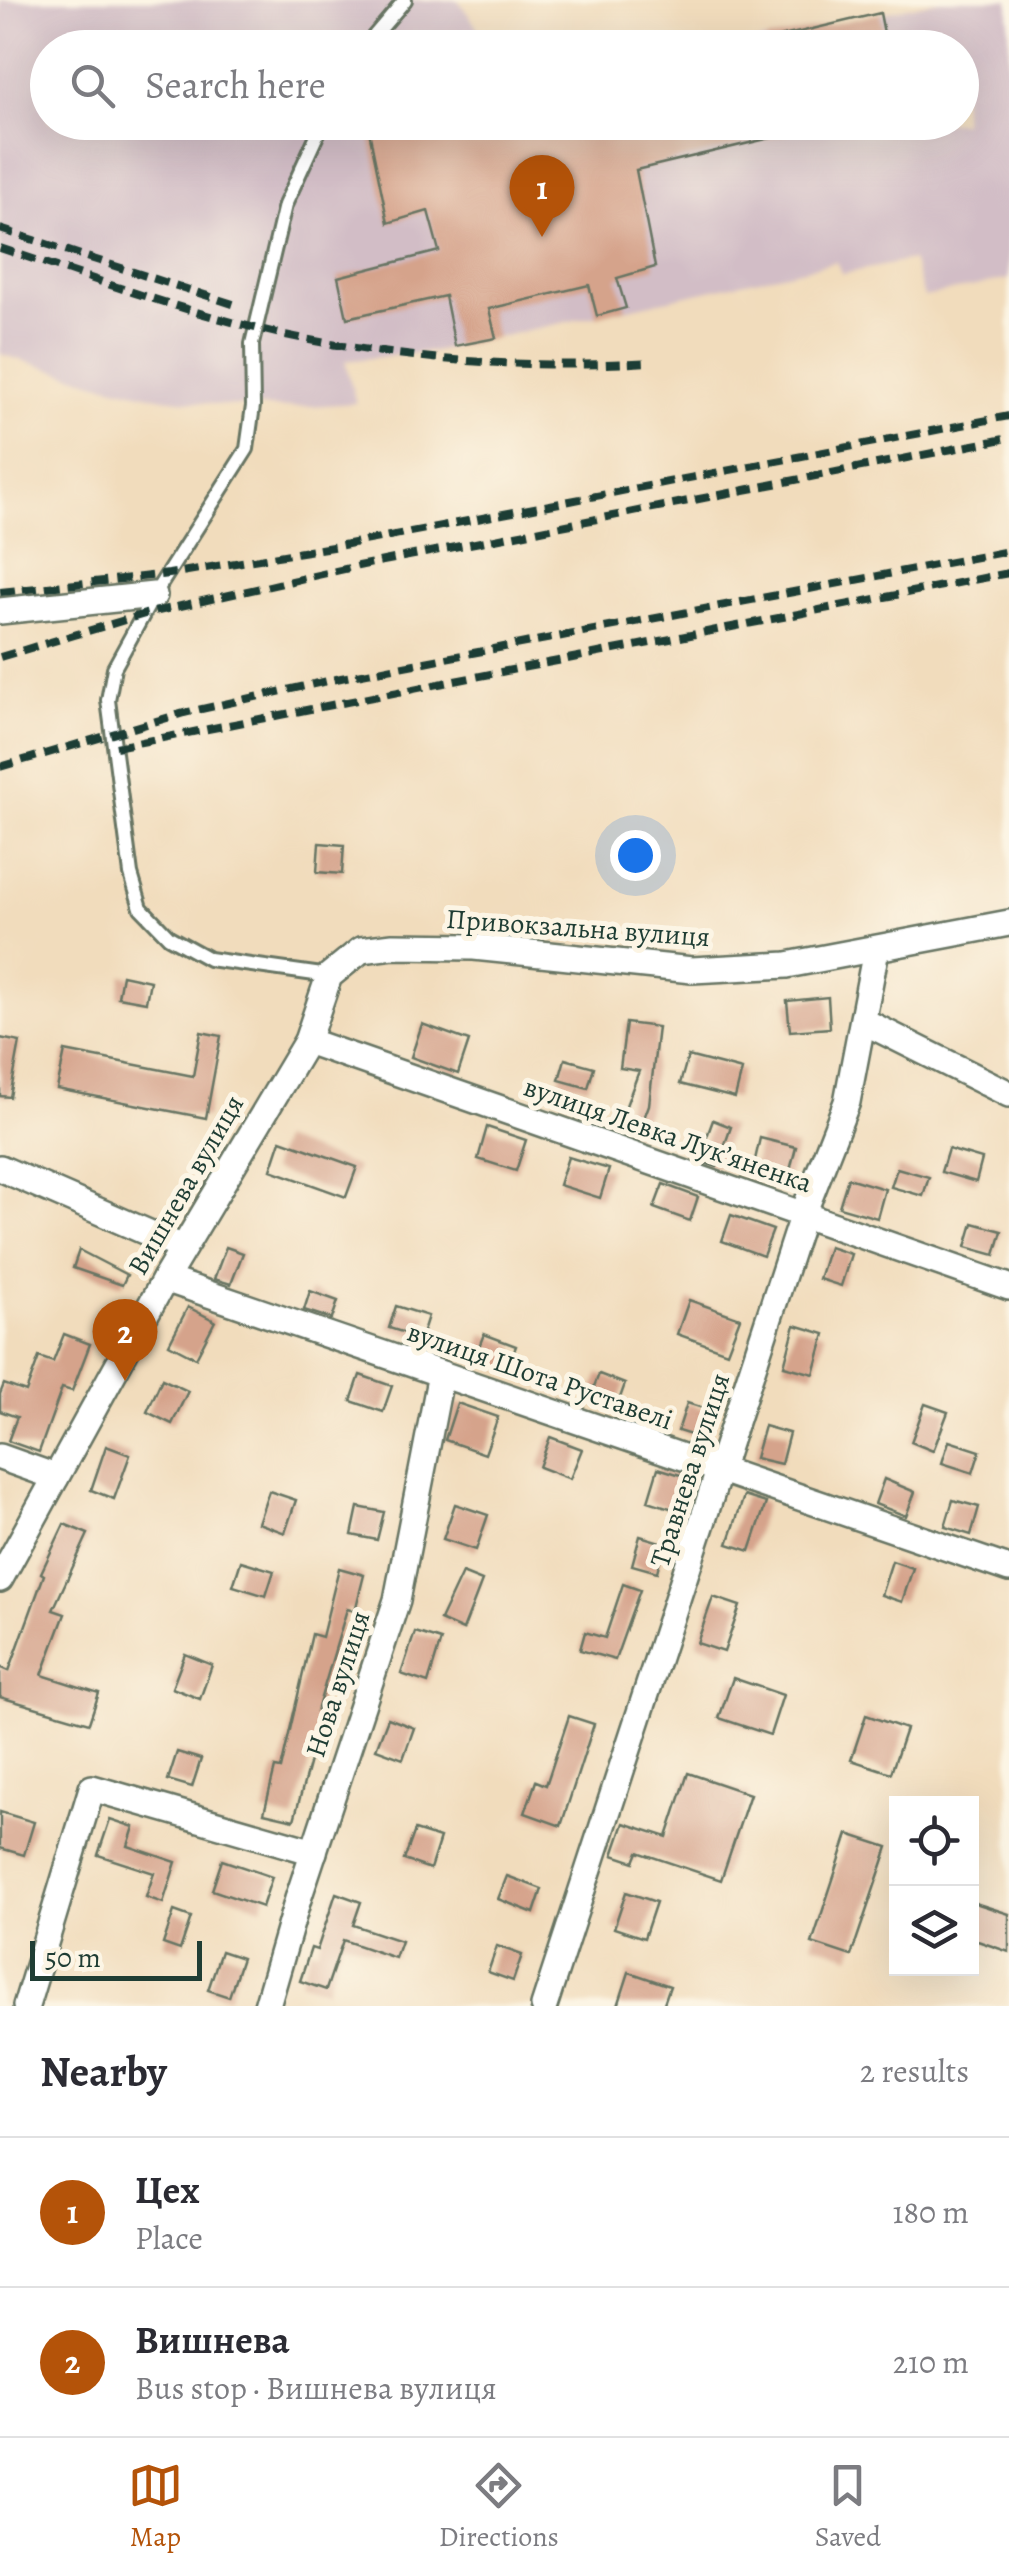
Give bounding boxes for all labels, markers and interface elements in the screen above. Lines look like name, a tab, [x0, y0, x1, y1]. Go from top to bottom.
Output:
search box	[30, 30, 979, 140]
icon: search	[65, 58, 120, 113]
text: Search here	[145, 59, 326, 111]
pin: 1	[510, 154, 574, 237]
your location	[610, 830, 661, 881]
street label: Привокзальна вулиця	[445, 900, 711, 956]
street label: вулиця Левка Лукʼяненка	[519, 1068, 817, 1202]
street label: Вишнева вулиця	[119, 1088, 253, 1282]
pin: 2	[92, 1298, 158, 1381]
street label: вулиця Шота Руставелі	[402, 1313, 678, 1439]
street label: Травнева вулиця	[641, 1368, 739, 1572]
street label: Нова вулиця	[296, 1606, 380, 1762]
map controls	[889, 1796, 979, 1976]
button: locate	[889, 1796, 979, 1886]
button: layers	[889, 1886, 979, 1976]
scale bar	[30, 1936, 202, 1981]
text: 50 m	[45, 1939, 101, 1977]
text: Nearby	[40, 2043, 167, 2100]
text: 2 results	[860, 2049, 969, 2093]
text: Цех	[135, 2164, 200, 2216]
text: 1	[67, 2190, 78, 2234]
text: 180 m	[893, 2190, 969, 2234]
text: Place	[135, 2216, 203, 2260]
text: Вишнева	[135, 2314, 290, 2366]
text: 2	[65, 2340, 80, 2384]
text: 210 m	[893, 2340, 969, 2384]
text: Bus stop · Вишнева вулиця	[135, 2366, 497, 2410]
tab: Map	[128, 2458, 183, 2556]
tab: Directions	[439, 2458, 559, 2556]
tab: Saved	[815, 2458, 881, 2556]

